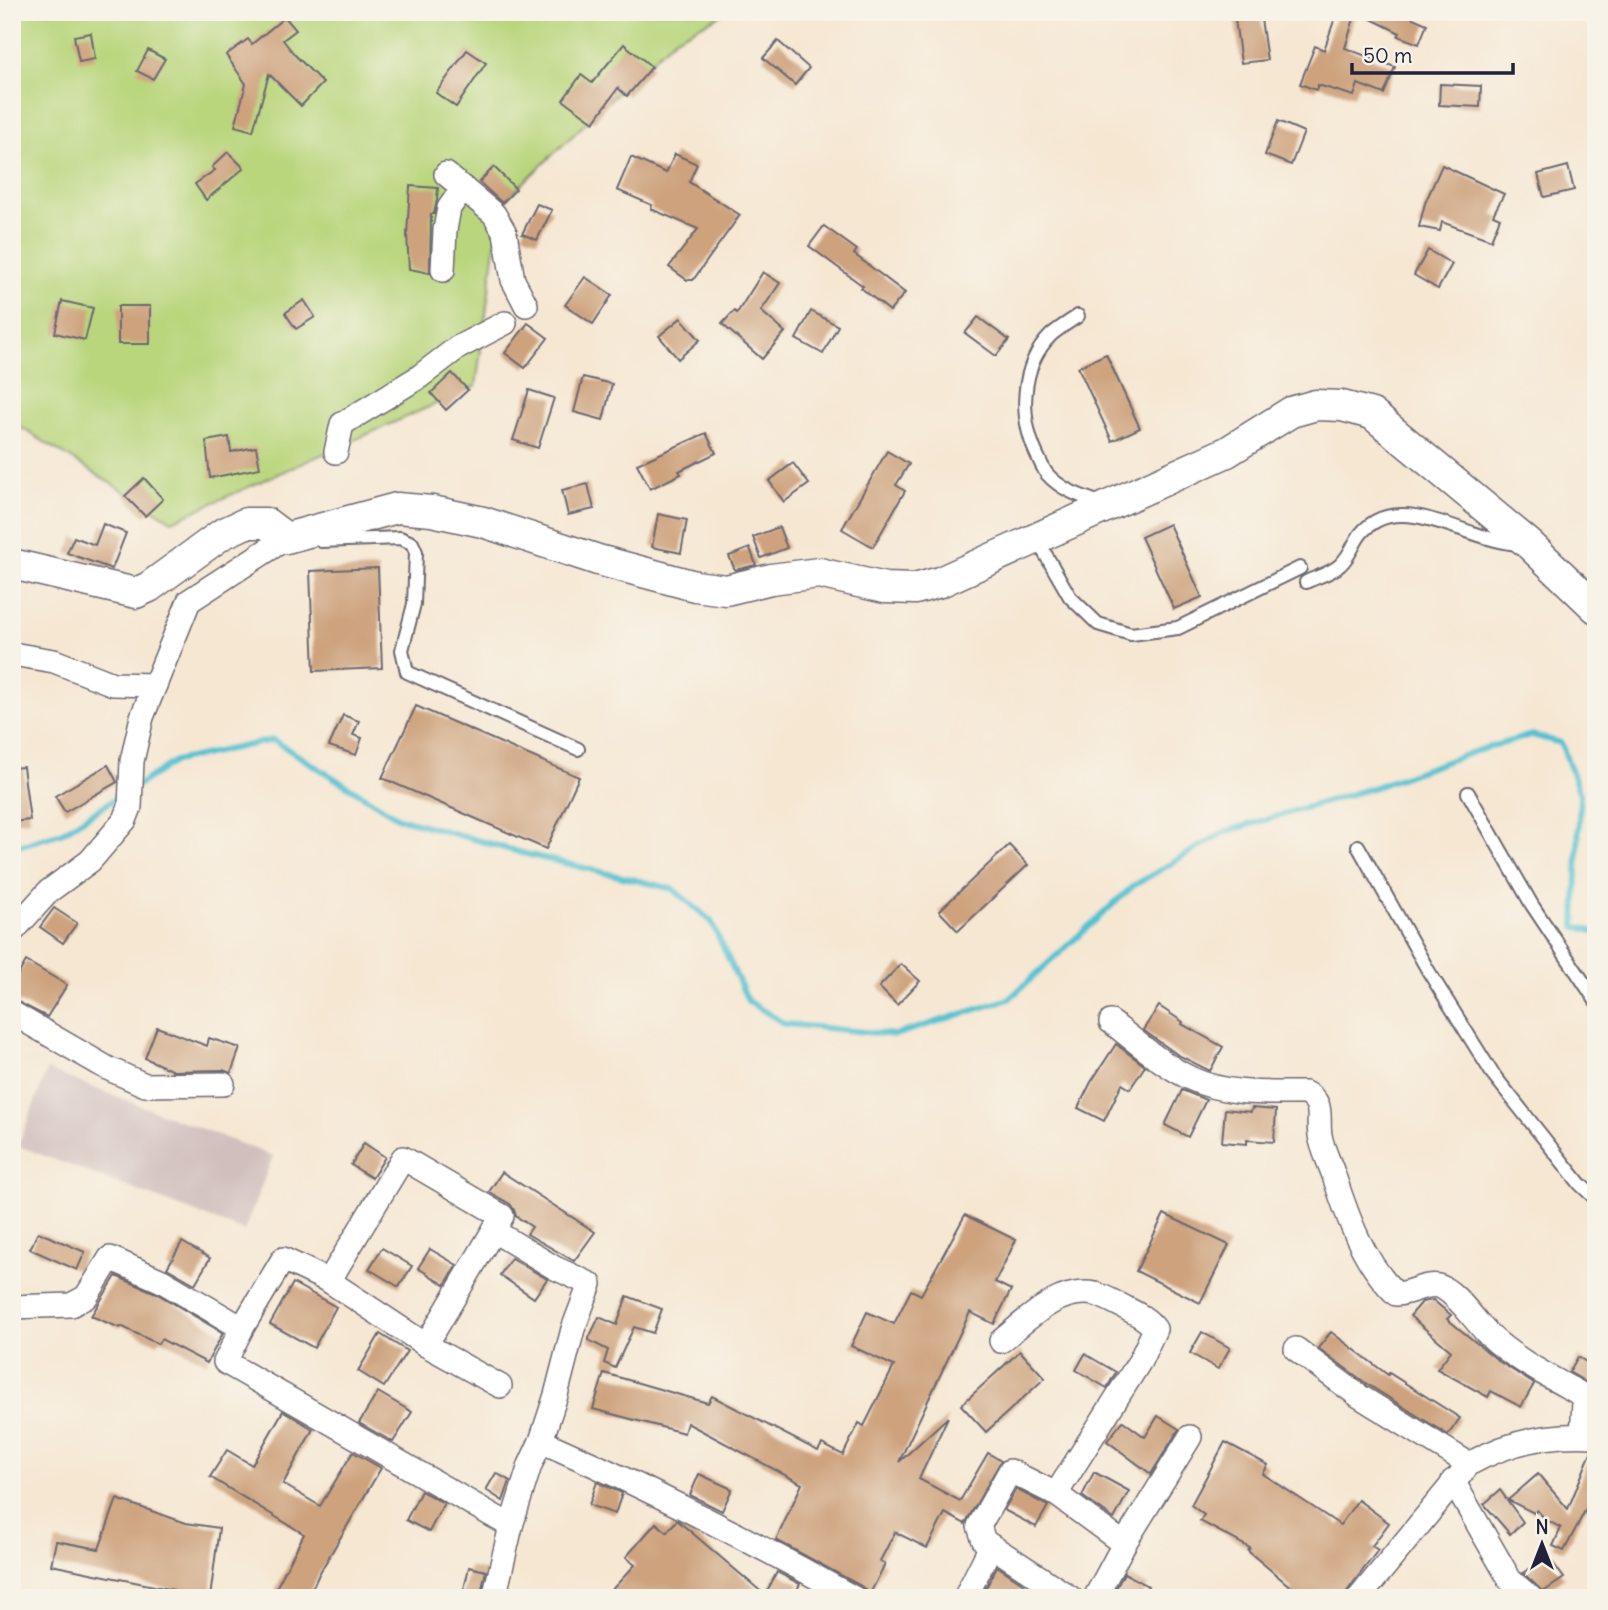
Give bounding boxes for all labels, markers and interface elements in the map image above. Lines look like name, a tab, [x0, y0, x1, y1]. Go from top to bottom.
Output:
scale bar	[1352, 32, 1514, 76]
text: 50 m	[1363, 42, 1412, 69]
north arrow	[1506, 1508, 1576, 1578]
text: N	[1535, 1515, 1549, 1539]

